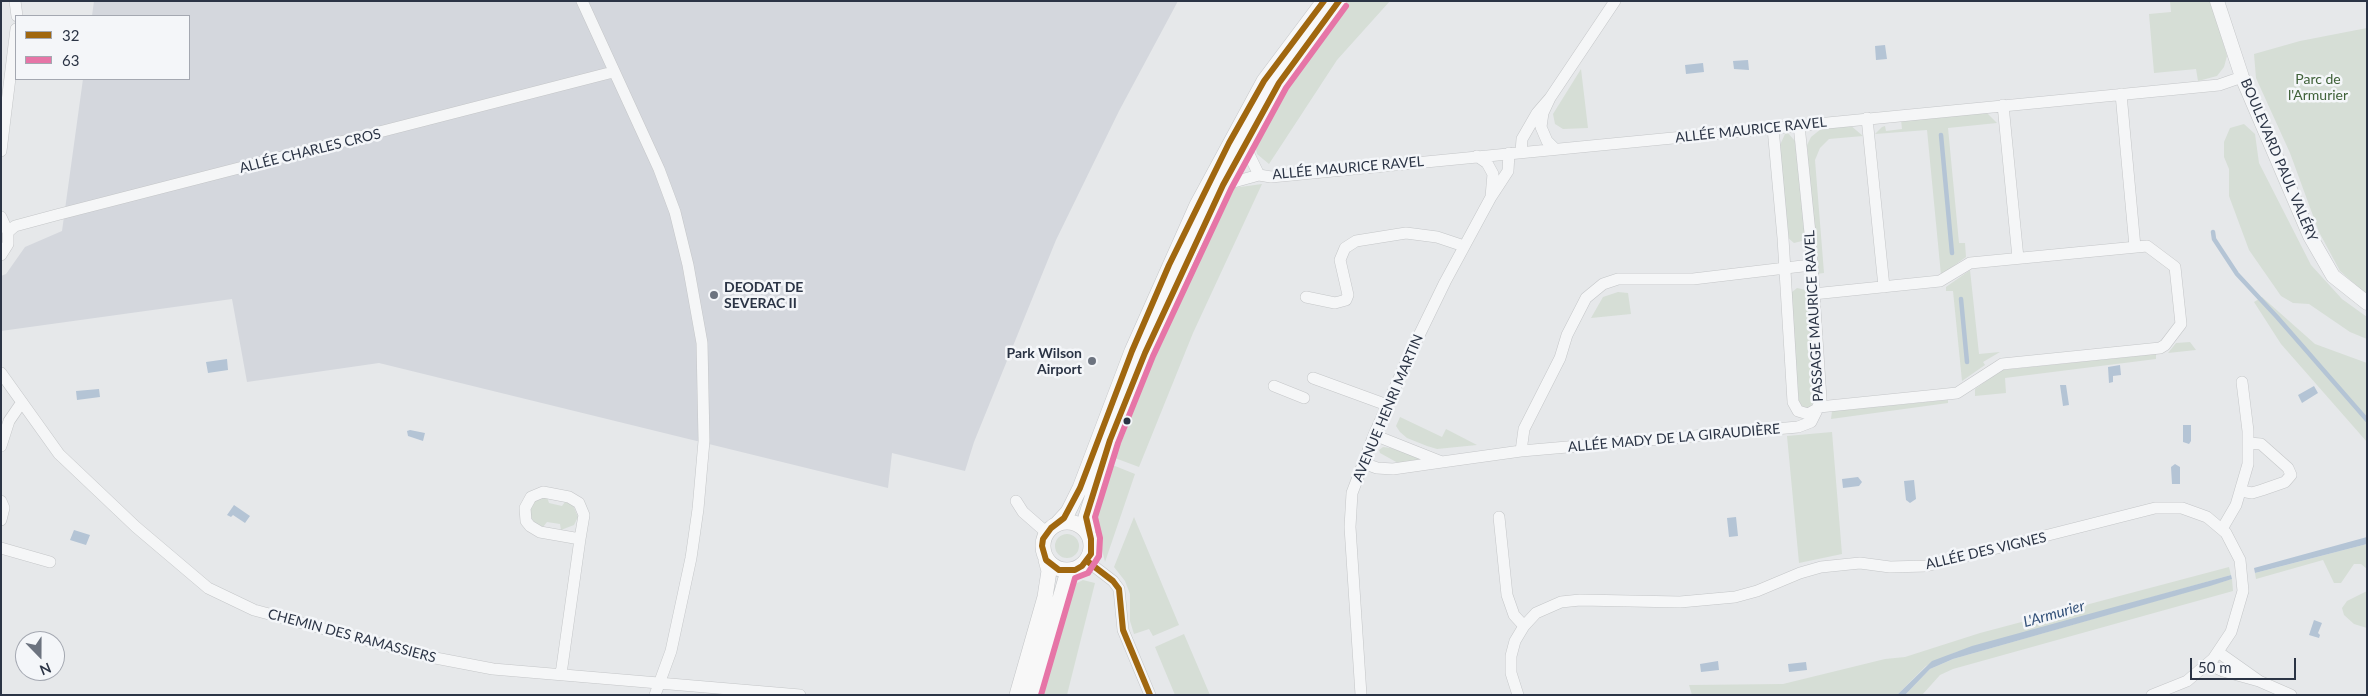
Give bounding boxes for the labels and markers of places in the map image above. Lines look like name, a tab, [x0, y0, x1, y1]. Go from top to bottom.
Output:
place label: DEODAT DE SEVERAC II	[724, 279, 803, 312]
marker: DEODAT DE SEVERAC II	[708, 289, 720, 301]
place label: Park Wilson Airport	[1007, 345, 1082, 378]
marker: Park Wilson Airport	[1086, 355, 1098, 367]
unlabelled marker	[1122, 416, 1132, 426]

